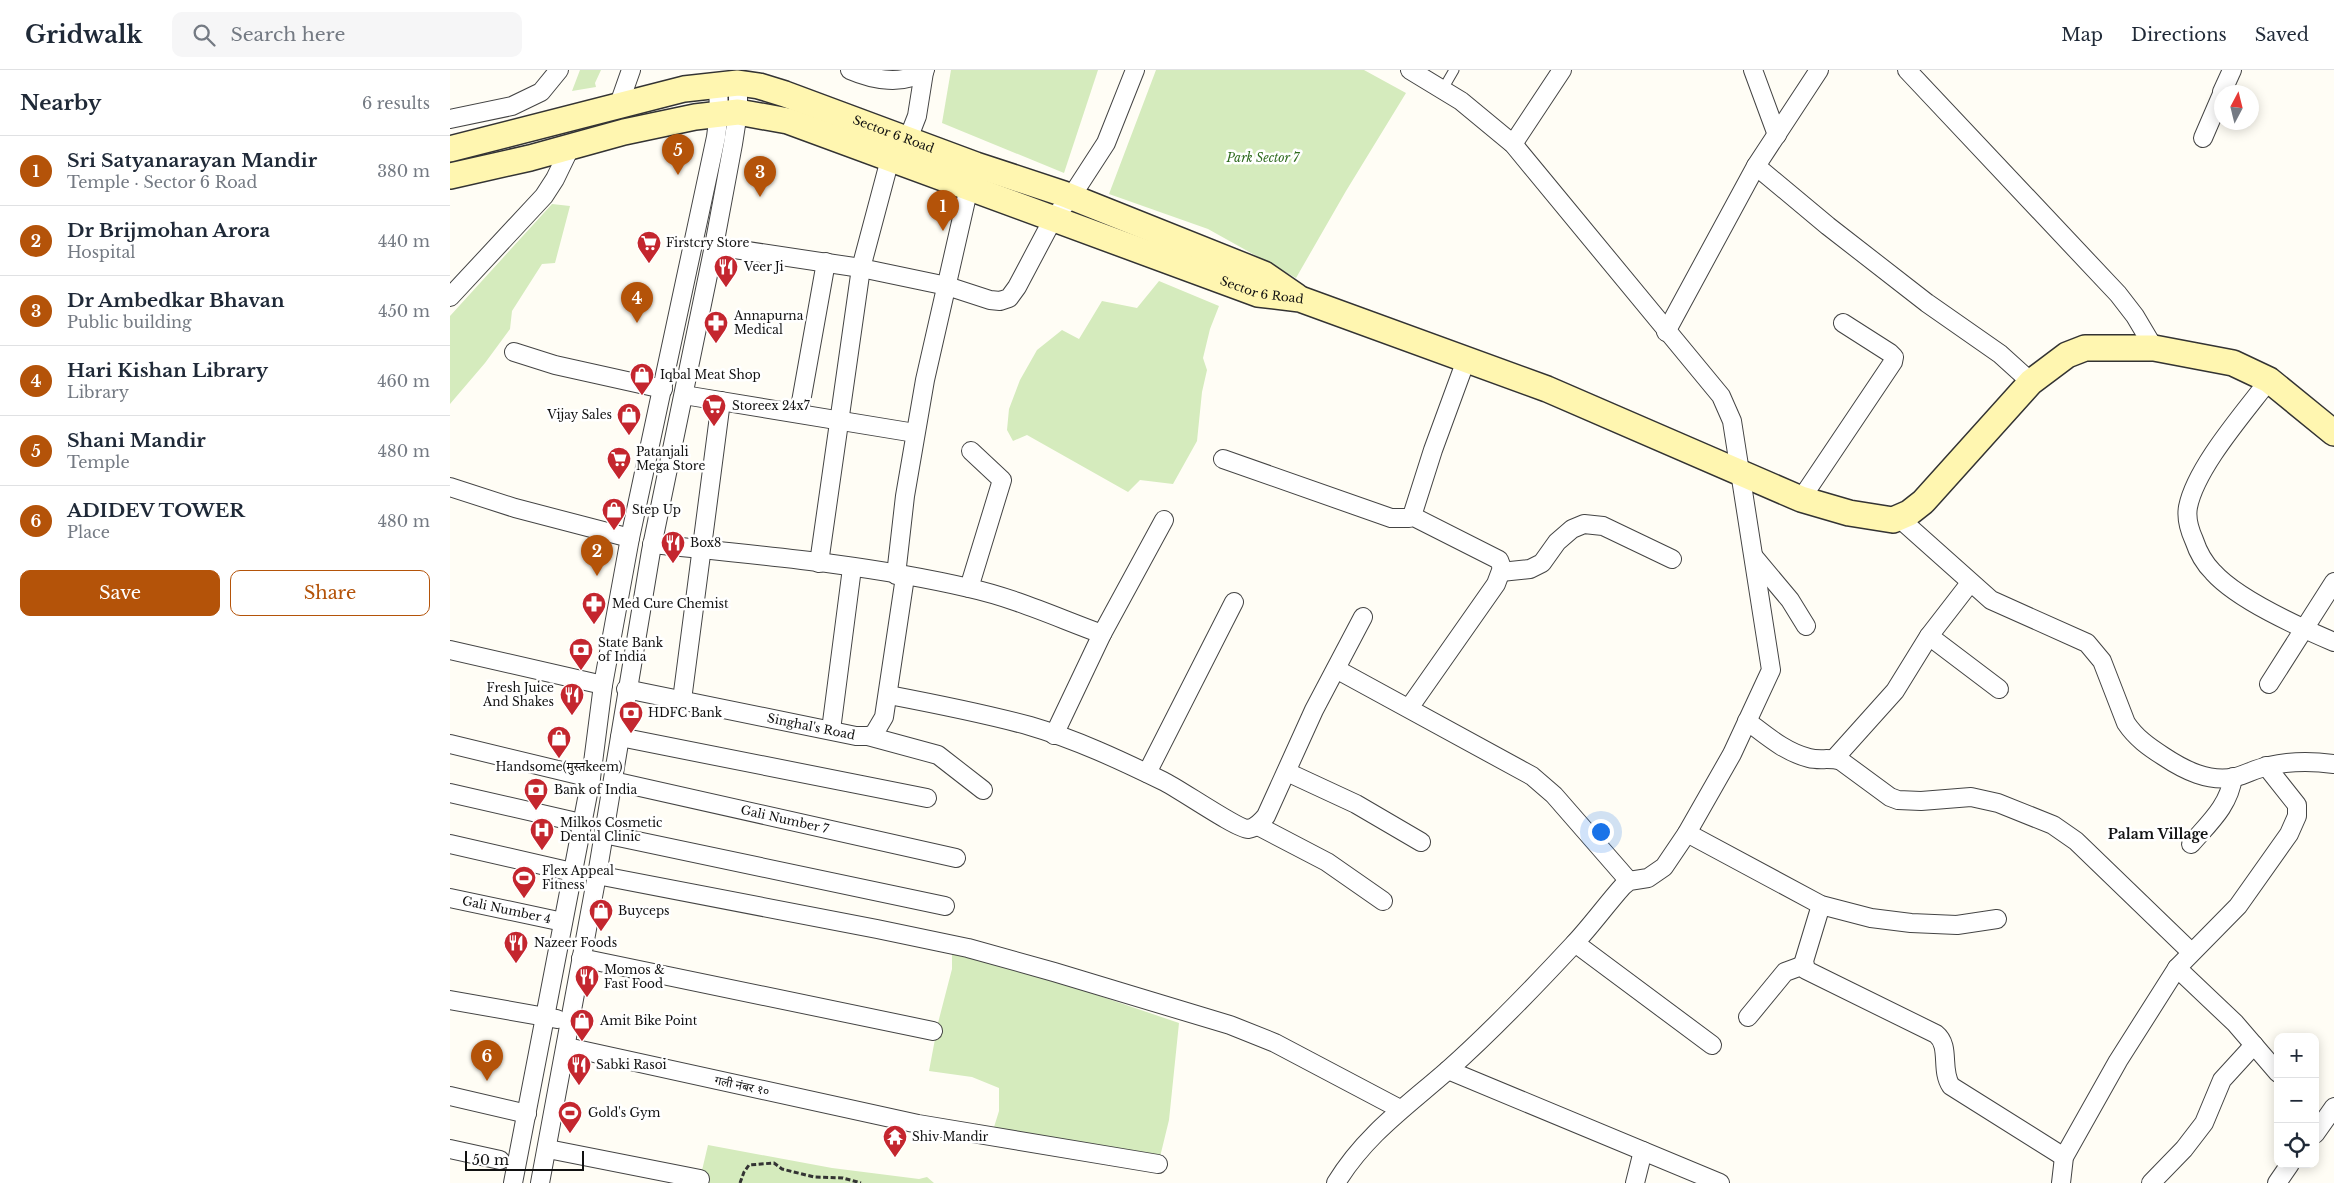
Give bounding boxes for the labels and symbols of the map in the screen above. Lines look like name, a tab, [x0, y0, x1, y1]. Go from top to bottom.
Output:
north arrow	[2214, 85, 2259, 130]
street label: Sector 6 Road	[851, 112, 936, 156]
pin: 5	[662, 134, 694, 175]
park label: Park Sector 7	[1226, 150, 1301, 165]
pin: 3	[744, 156, 776, 197]
pin: 1	[927, 190, 959, 231]
supermarket icon: Firstcry Store	[636, 230, 662, 264]
place label: Firstcry Store	[666, 235, 749, 250]
restaurant icon: Veer Ji	[713, 254, 739, 288]
place label: Veer Ji	[743, 259, 784, 274]
street label: Sector 6 Road	[1218, 273, 1304, 306]
pin: 4	[621, 282, 653, 323]
place label: Annapurna Medical	[733, 308, 804, 337]
pharmacy icon: Annapurna Medical	[703, 310, 729, 344]
shop icon: Iqbal Meat Shop	[629, 362, 655, 396]
place label: Iqbal Meat Shop	[660, 367, 761, 382]
supermarket icon: Storeex 24x7	[701, 393, 727, 427]
place label: Storeex 24x7	[732, 398, 811, 413]
shop icon: Vijay Sales	[616, 402, 642, 436]
place label: Vijay Sales	[546, 407, 612, 422]
place label: Patanjali Mega Store	[636, 444, 705, 473]
supermarket icon: Patanjali Mega Store	[606, 446, 632, 480]
shop icon: Step Up	[601, 497, 627, 531]
place label: Step Up	[632, 502, 681, 517]
restaurant icon: Box8	[660, 530, 686, 564]
pin: 2	[581, 535, 613, 576]
place label: Box8	[690, 535, 721, 550]
pharmacy icon: Med Cure Chemist	[581, 591, 607, 625]
place label: Med Cure Chemist	[612, 596, 729, 611]
place label: State Bank of India	[598, 635, 664, 664]
bank icon: State Bank of India	[568, 637, 594, 671]
place label: Fresh Juice And Shakes	[482, 680, 554, 709]
restaurant icon: Fresh Juice And Shakes	[559, 682, 585, 716]
bank icon: HDFC Bank	[618, 700, 644, 734]
place label: HDFC Bank	[648, 705, 723, 720]
street label: Singhal's Road	[766, 710, 857, 743]
shop icon: Handsome(मुस्तkeem)	[546, 725, 572, 759]
place label: Handsome(मुस्तkeem)	[495, 759, 623, 775]
bank icon: Bank of India	[523, 777, 549, 811]
place label: Bank of India	[554, 782, 637, 797]
street label: Gali Number 7	[739, 802, 831, 836]
place label: Milkos Cosmetic Dental Clinic	[560, 815, 663, 844]
hospital icon: Milkos Cosmetic Dental Clinic	[529, 817, 555, 851]
your location	[1588, 819, 1614, 845]
district label: Palam Village	[2108, 825, 2208, 843]
place label: Flex Appeal Fitness	[542, 863, 614, 892]
sports icon: Flex Appeal Fitness	[511, 865, 537, 899]
street label: Gali Number 4	[461, 893, 553, 926]
shop icon: Buyceps	[588, 898, 614, 932]
place label: Buyceps	[618, 903, 670, 918]
restaurant icon: Nazeer Foods	[503, 930, 529, 964]
place label: Nazeer Foods	[534, 935, 617, 950]
place label: Momos & Fast Food	[604, 962, 665, 991]
restaurant icon: Momos & Fast Food	[574, 964, 600, 998]
shop icon: Amit Bike Point	[569, 1008, 595, 1042]
place label: Amit Bike Point	[599, 1013, 698, 1028]
pin: 6	[471, 1040, 503, 1081]
restaurant icon: Sabki Rasoi	[566, 1052, 592, 1086]
place label: Sabki Rasoi	[596, 1057, 667, 1072]
street label: गली नंबर १०	[713, 1072, 771, 1099]
sports icon: Gold's Gym	[557, 1100, 583, 1134]
place label: Gold's Gym	[588, 1105, 661, 1120]
temple icon: Shiv Mandir	[882, 1124, 908, 1158]
place label: Shiv Mandir	[912, 1129, 989, 1144]
scale bar	[465, 1148, 584, 1171]

